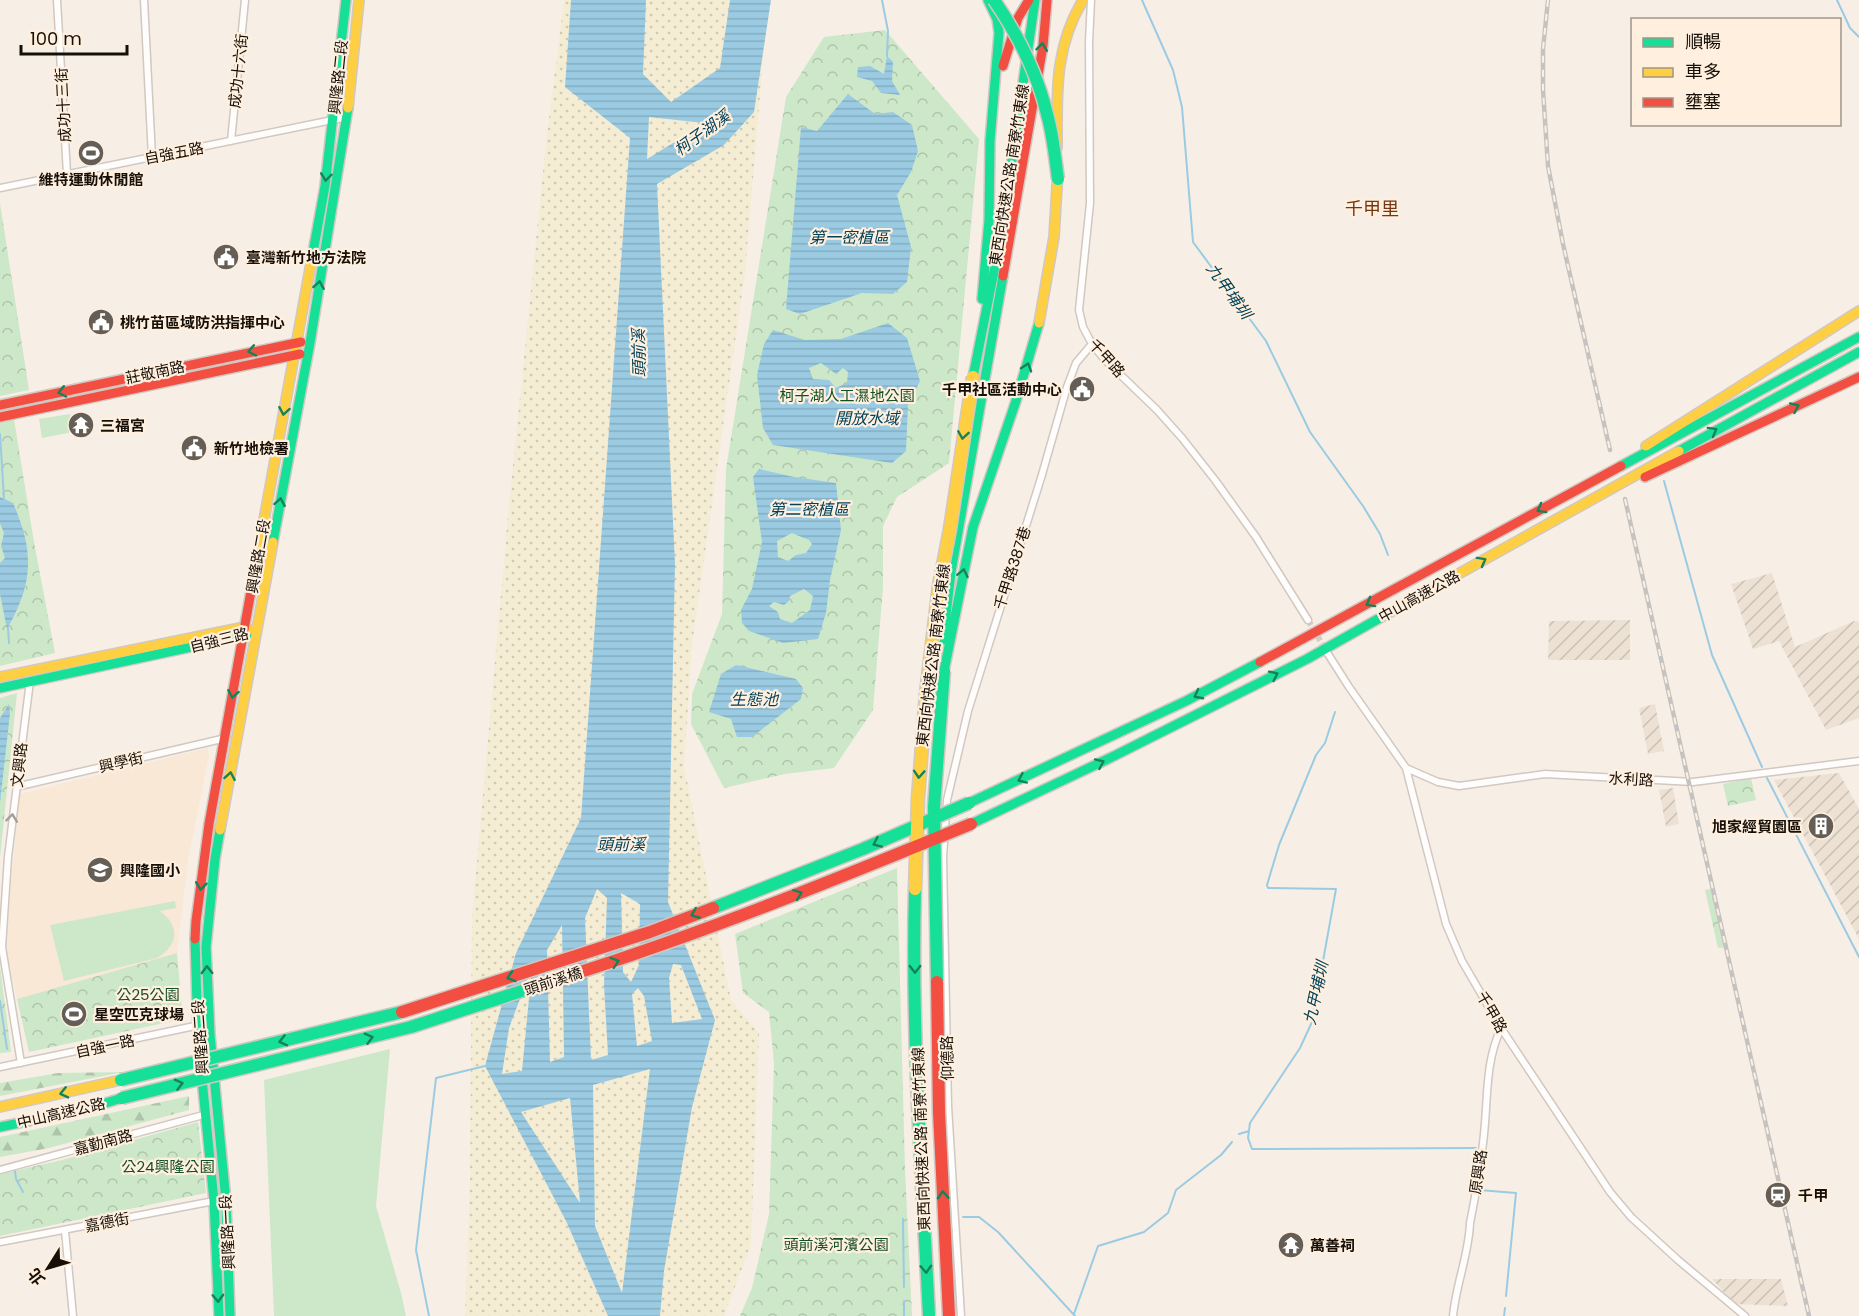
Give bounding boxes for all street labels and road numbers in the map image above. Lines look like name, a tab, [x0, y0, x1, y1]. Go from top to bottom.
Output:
street label: 成功十六街	[224, 33, 252, 109]
street label: 興隆路二段	[324, 39, 352, 115]
street label: 成功十三街	[51, 67, 75, 143]
street label: 東西向快速公路 南寮竹東線	[984, 82, 1034, 268]
street label: 自強五路	[143, 137, 205, 169]
street label: 千甲路	[1084, 334, 1130, 382]
street label: 莊敬南路	[123, 355, 187, 389]
street label: 興隆路二段	[241, 517, 275, 595]
street label: 千甲路387巷	[989, 524, 1035, 612]
street label: 東西向快速公路 南寮竹東線	[911, 562, 955, 748]
street label: 中山高速公路	[1375, 565, 1463, 627]
street label: 自強三路	[187, 623, 251, 657]
street label: 文興路	[6, 742, 32, 788]
street label: 興學街	[97, 747, 145, 777]
street label: 水利路	[1608, 767, 1654, 791]
street label: 頭前溪橋	[521, 962, 585, 1000]
street label: 千甲路	[1472, 987, 1512, 1037]
street label: 興隆路二段	[187, 999, 213, 1075]
street label: 自強一路	[73, 1029, 137, 1063]
street label: 仰德路	[936, 1035, 958, 1081]
street label: 東西向快速公路 南寮竹東線	[907, 1047, 935, 1231]
street label: 中山高速公路	[15, 1093, 107, 1133]
street label: 嘉勤南路	[71, 1124, 135, 1160]
street label: 原興路	[1464, 1148, 1492, 1196]
street label: 興隆路一段	[215, 1194, 239, 1270]
street label: 嘉德街	[83, 1207, 131, 1237]

